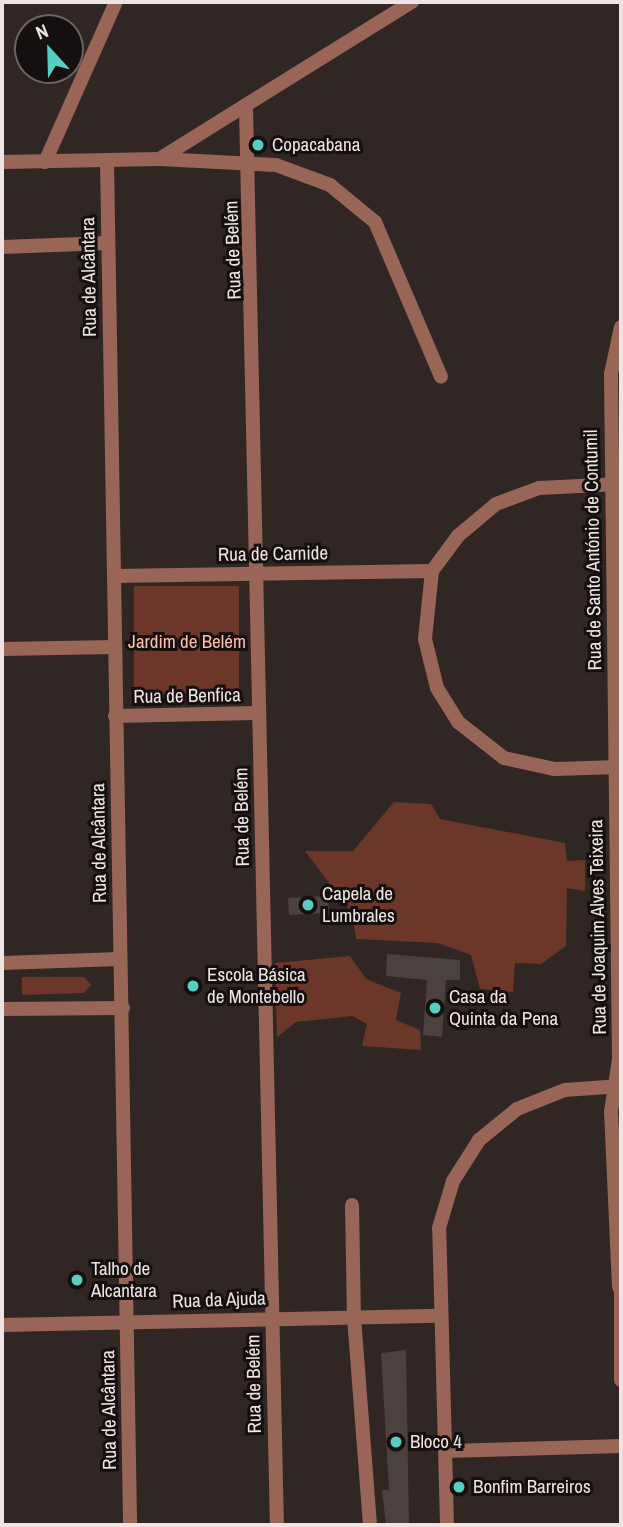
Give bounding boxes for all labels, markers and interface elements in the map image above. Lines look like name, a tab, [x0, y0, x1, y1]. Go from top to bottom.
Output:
north arrow	[14, 14, 84, 84]
text: N	[32, 17, 52, 46]
place label: Copacabana	[272, 134, 360, 156]
marker: Copacabana	[250, 137, 266, 153]
street label: Rua de Belém	[220, 200, 246, 300]
street label: Rua de Alcântara	[77, 217, 101, 337]
street label: Rua de Santo António de Contumil	[579, 429, 607, 671]
street label: Rua de Carnide	[218, 542, 328, 566]
park label: Jardim de Belém	[128, 631, 246, 653]
street label: Rua de Benfica	[133, 684, 241, 708]
street label: Rua de Belém	[230, 767, 254, 867]
street label: Rua de Alcântara	[87, 783, 111, 903]
street label: Rua de Joaquim Alves Teixeira	[585, 819, 611, 1035]
place label: Capela de Lumbrales	[322, 883, 395, 927]
marker: Capela de Lumbrales	[300, 897, 316, 913]
place label: Escola Básica de Montebello	[207, 964, 306, 1008]
marker: Escola Básica de Montebello	[185, 978, 201, 994]
place label: Casa da Quinta da Pena	[449, 986, 558, 1030]
marker: Casa da Quinta da Pena	[427, 1000, 443, 1016]
place label: Talho de Alcantara	[91, 1258, 157, 1302]
marker: Talho de Alcantara	[69, 1272, 85, 1288]
street label: Rua da Ajuda	[171, 1287, 267, 1313]
street label: Rua de Belém	[242, 1334, 266, 1434]
street label: Rua de Alcântara	[97, 1350, 121, 1470]
place label: Bloco 4	[410, 1431, 462, 1453]
marker: Bloco 4	[388, 1434, 404, 1450]
place label: Bonfim Barreiros	[473, 1476, 591, 1498]
marker: Bonfim Barreiros	[451, 1479, 467, 1495]

